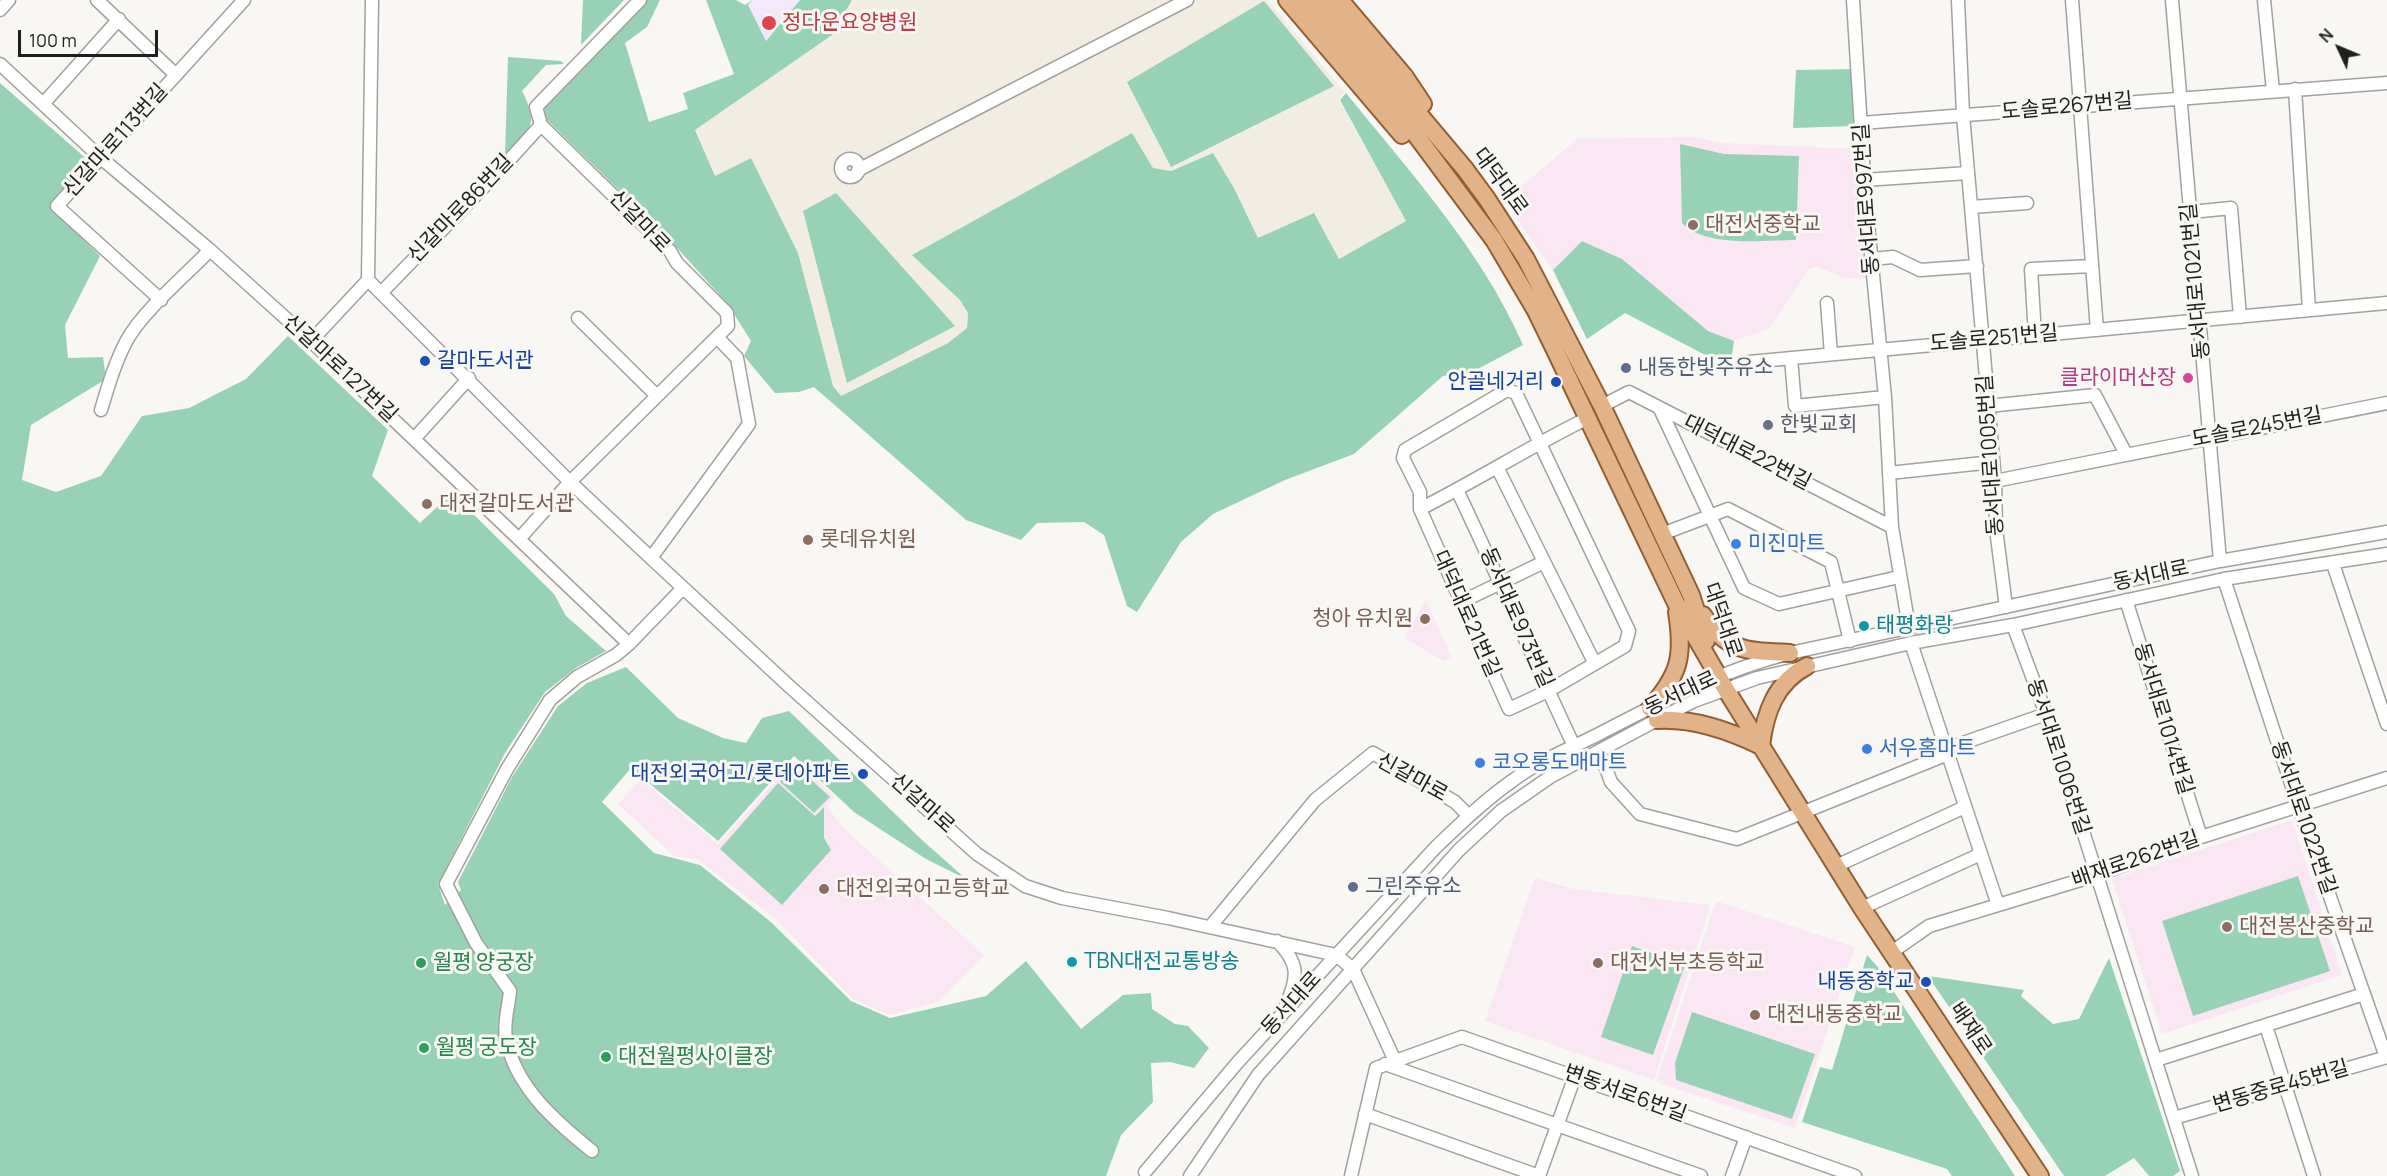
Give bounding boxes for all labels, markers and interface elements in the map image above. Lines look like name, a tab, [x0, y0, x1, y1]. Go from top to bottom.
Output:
place label: 정다운요양병원	[782, 10, 917, 36]
marker: 정다운요양병원	[760, 14, 778, 32]
scale bar	[21, 18, 160, 56]
north arrow	[2309, 18, 2369, 78]
text: N	[2314, 24, 2338, 47]
text: 100 m	[29, 28, 77, 52]
street label: 신갈마로113번길	[58, 79, 174, 203]
street label: 도솔로267번길	[2000, 89, 2134, 125]
street label: 동서대로997번길	[1849, 122, 1885, 276]
street label: 대덕대로	[1467, 143, 1533, 221]
street label: 신갈마로86번길	[403, 149, 519, 269]
street label: 신갈마로	[603, 185, 675, 259]
street label: 동서대로1021번길	[2177, 202, 2215, 360]
place label: 대전서중학교	[1705, 212, 1821, 238]
marker: 대전서중학교	[1686, 218, 1700, 232]
street label: 신갈마로127번길	[278, 310, 402, 428]
street label: 도솔로251번길	[1929, 321, 2059, 357]
place label: 갈마도서관	[437, 348, 534, 374]
marker: 갈마도서관	[418, 354, 432, 368]
place label: 내동한빛주유소	[1638, 355, 1773, 381]
marker: 내동한빛주유소	[1619, 361, 1633, 375]
place label: 클라이머산장	[2060, 365, 2176, 391]
place label: 안골네거리	[1447, 369, 1544, 395]
marker: 클라이머산장	[2181, 371, 2195, 385]
street label: 동서대로1005번길	[1973, 373, 2009, 537]
marker: 안골네거리	[1549, 375, 1563, 389]
street label: 도솔로245번길	[2189, 403, 2325, 453]
street label: 대덕대로22번길	[1679, 410, 1815, 496]
place label: 한빛교회	[1780, 412, 1857, 438]
marker: 한빛교회	[1761, 418, 1775, 432]
place label: 대전갈마도서관	[439, 491, 574, 517]
marker: 대전갈마도서관	[420, 497, 434, 511]
place label: 롯데유치원	[820, 527, 917, 553]
place label: 미진마트	[1748, 531, 1825, 557]
marker: 롯데유치원	[801, 533, 815, 547]
marker: 미진마트	[1729, 537, 1743, 551]
street label: 동서대로973번길	[1474, 544, 1558, 692]
street label: 대덕대로21번길	[1427, 547, 1505, 681]
street label: 동서대로	[2111, 556, 2191, 596]
street label: 대덕대로	[1698, 579, 1746, 661]
place label: 청아 유치원	[1312, 606, 1413, 632]
marker: 청아 유치원	[1418, 612, 1432, 626]
place label: 태평화랑	[1876, 613, 1953, 639]
marker: 태평화랑	[1857, 619, 1871, 633]
street label: 동서대로1014번길	[2128, 640, 2198, 798]
street label: 동서대로	[1641, 666, 1721, 722]
street label: 동서대로1006번길	[2021, 676, 2095, 838]
place label: 서우홈마트	[1879, 736, 1976, 762]
street label: 동서대로1022번길	[2265, 738, 2341, 898]
marker: 서우홈마트	[1860, 742, 1874, 756]
street label: 신갈마로	[1372, 748, 1452, 808]
place label: 코오롱도매마트	[1492, 750, 1627, 776]
marker: 코오롱도매마트	[1473, 756, 1487, 770]
place label: 대전외국어고/롯데아파트	[630, 761, 851, 787]
marker: 대전외국어고/롯데아파트	[856, 767, 870, 781]
street label: 신갈마로	[885, 769, 959, 839]
street label: 배재로262번길	[2069, 826, 2203, 894]
place label: 그린주유소	[1365, 874, 1462, 900]
place label: 대전외국어고등학교	[836, 876, 1010, 902]
marker: 그린주유소	[1346, 880, 1360, 894]
marker: 대전외국어고등학교	[817, 882, 831, 896]
place label: 대전봉산중학교	[2239, 914, 2374, 940]
marker: 대전봉산중학교	[2220, 920, 2234, 934]
place label: TBN대전교통방송	[1084, 949, 1240, 975]
place label: 월평 양궁장	[433, 950, 534, 976]
place label: 대전서부초등학교	[1610, 950, 1765, 976]
marker: TBN대전교통방송	[1065, 955, 1079, 969]
marker: 월평 양궁장	[414, 956, 428, 970]
marker: 대전서부초등학교	[1591, 956, 1605, 970]
street label: 동서대로	[1257, 967, 1327, 1041]
place label: 내동중학교	[1817, 969, 1914, 995]
marker: 내동중학교	[1919, 975, 1933, 989]
street label: 배재로	[1943, 998, 1997, 1060]
place label: 대전내동중학교	[1767, 1002, 1902, 1028]
marker: 대전내동중학교	[1748, 1008, 1762, 1022]
place label: 월평 궁도장	[436, 1035, 537, 1061]
marker: 월평 궁도장	[417, 1041, 431, 1055]
place label: 대전월평사이클장	[618, 1044, 773, 1070]
marker: 대전월평사이클장	[599, 1050, 613, 1064]
street label: 변동중로45번길	[2210, 1056, 2352, 1118]
street label: 변동서로6번길	[1560, 1060, 1690, 1128]

